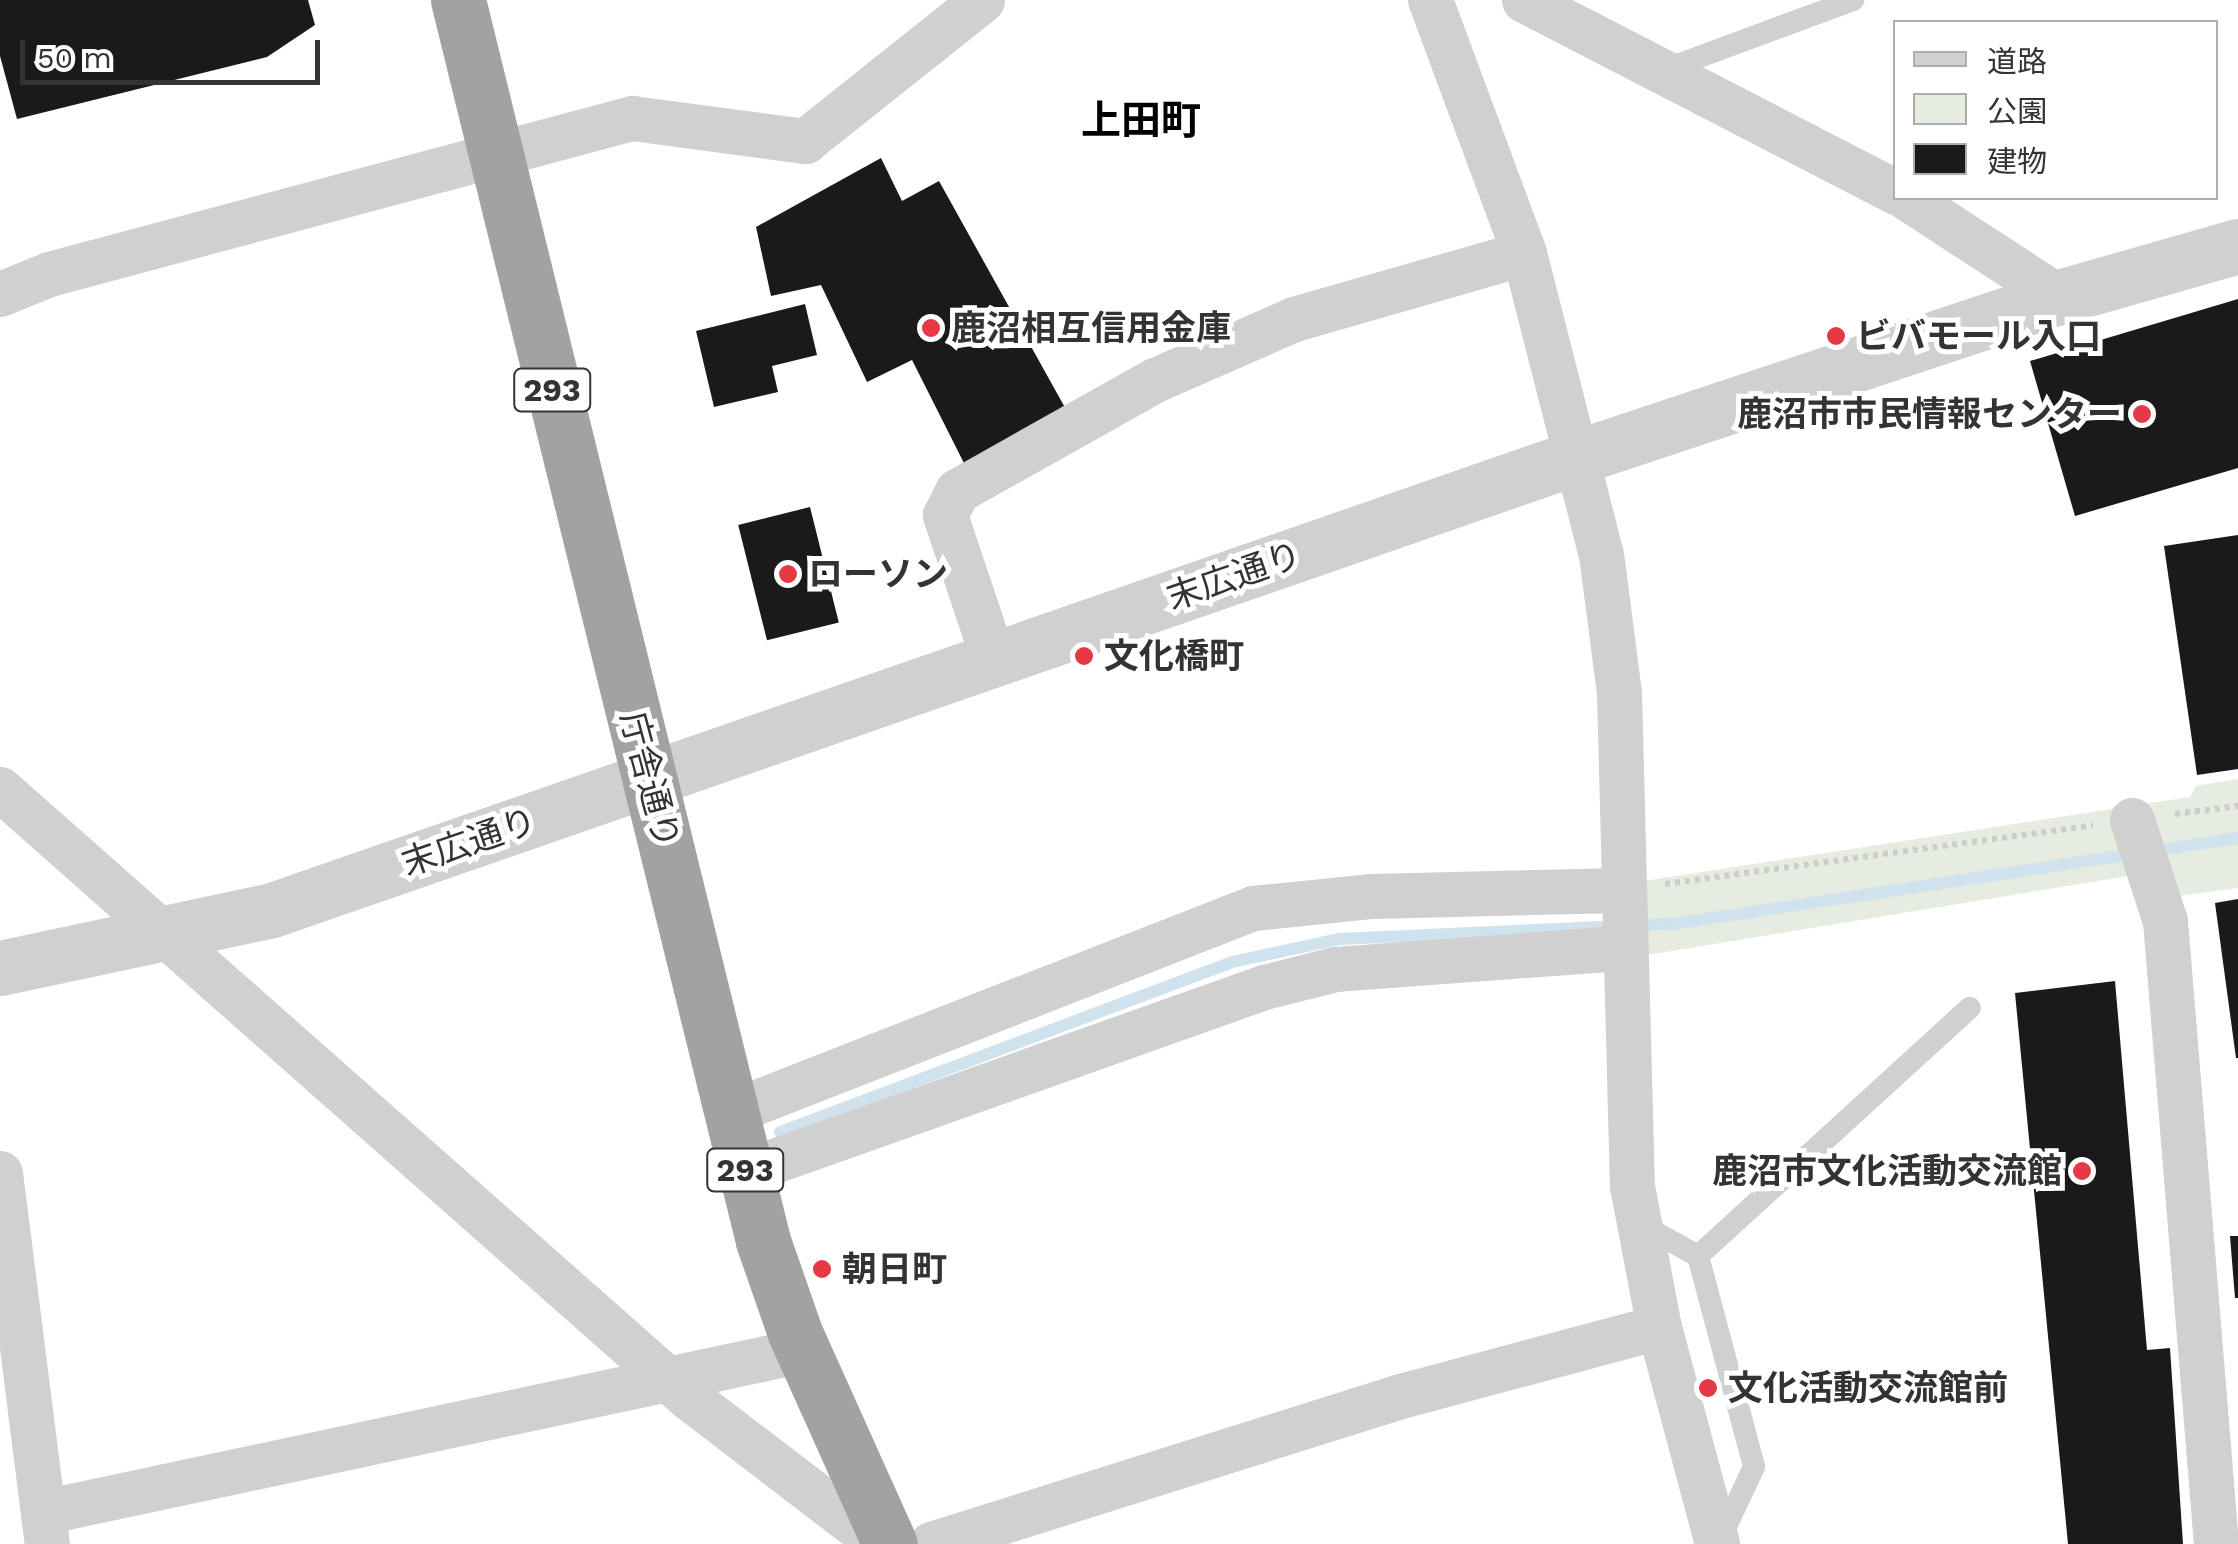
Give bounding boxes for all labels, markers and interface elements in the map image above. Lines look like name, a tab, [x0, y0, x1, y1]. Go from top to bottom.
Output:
scale bar	[25, 20, 325, 82]
legend	[1893, 20, 2218, 200]
text: 50 m	[37, 40, 112, 75]
text: 道路	[1987, 44, 2047, 79]
text: 公園	[1987, 94, 2047, 129]
district label: 上田町	[1081, 97, 1201, 145]
text: 建物	[1987, 144, 2047, 179]
place label: 鹿沼相互信用金庫	[951, 307, 1231, 349]
place label: ビバモール入口	[1856, 315, 2101, 357]
marker: 鹿沼相互信用金庫	[920, 317, 942, 339]
marker: ビバモール入口	[1825, 325, 1847, 347]
road number: 293	[512, 363, 592, 417]
place label: 鹿沼市市民情報センター	[1737, 393, 2122, 435]
marker: 鹿沼市市民情報センター	[2131, 403, 2153, 425]
street label: 末広通り	[1161, 533, 1307, 619]
place label: ローソン	[808, 553, 948, 595]
marker: ローソン	[777, 563, 799, 585]
place label: 文化橋町	[1104, 635, 1244, 677]
marker: 文化橋町	[1073, 645, 1095, 667]
street label: 庁舎通り	[612, 707, 688, 853]
street label: 末広通り	[396, 799, 542, 885]
road number: 293	[705, 1143, 785, 1197]
place label: 鹿沼市文化活動交流館	[1712, 1150, 2062, 1192]
marker: 鹿沼市文化活動交流館	[2071, 1160, 2093, 1182]
place label: 朝日町	[842, 1248, 947, 1290]
marker: 朝日町	[811, 1258, 833, 1280]
place label: 文化活動交流館前	[1728, 1367, 2008, 1409]
marker: 文化活動交流館前	[1697, 1377, 1719, 1399]

